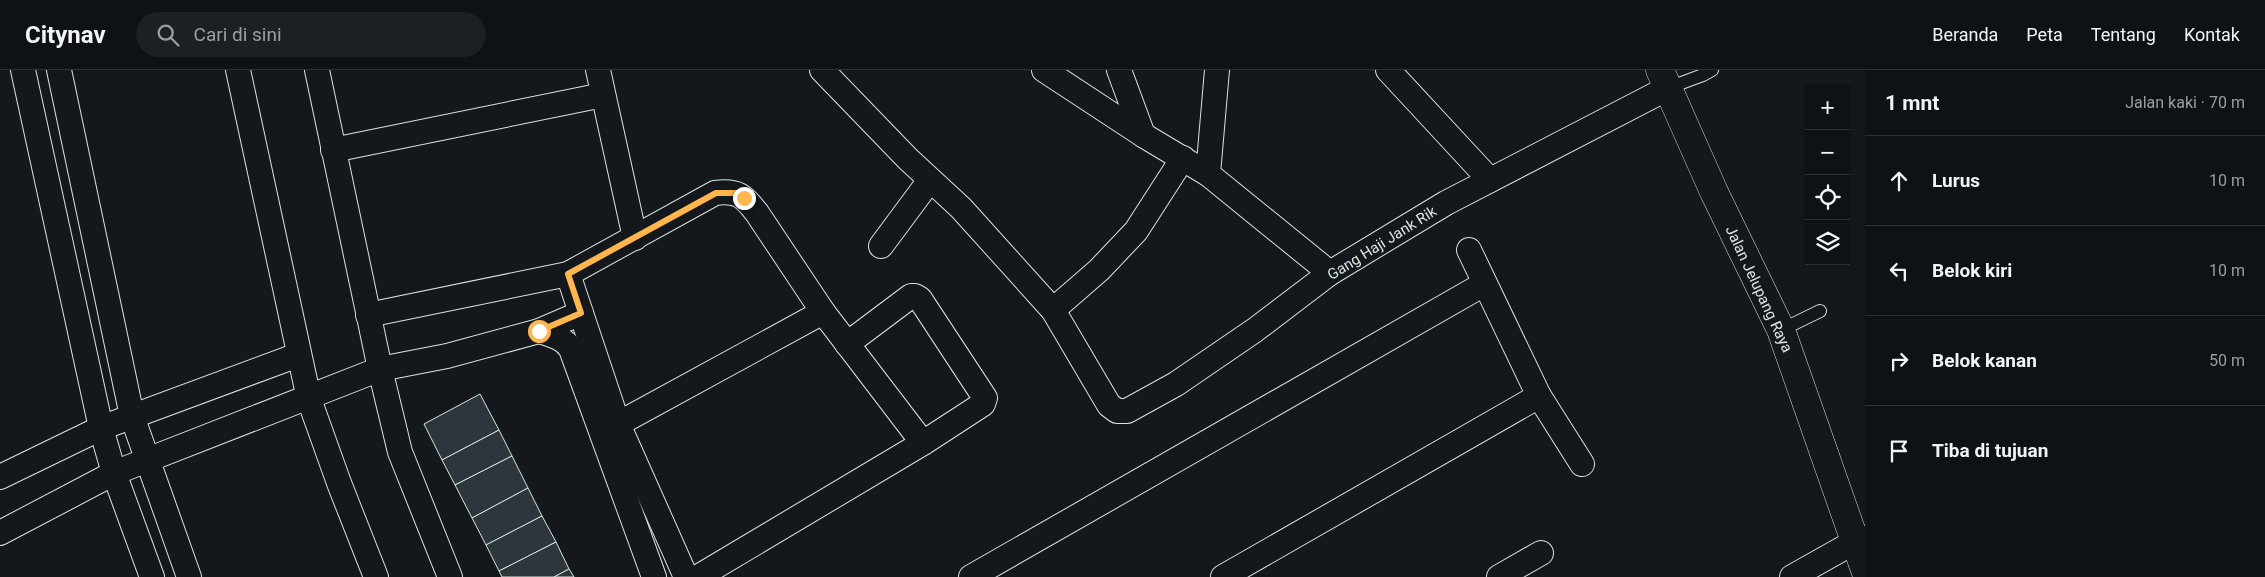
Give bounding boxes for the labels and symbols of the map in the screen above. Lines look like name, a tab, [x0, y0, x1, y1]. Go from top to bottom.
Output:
route end	[733, 187, 756, 210]
street label: Gang Haji Jank Rik	[1324, 202, 1440, 284]
street label: Jalan Jelupang Raya	[1722, 223, 1796, 355]
route start	[528, 320, 551, 343]

